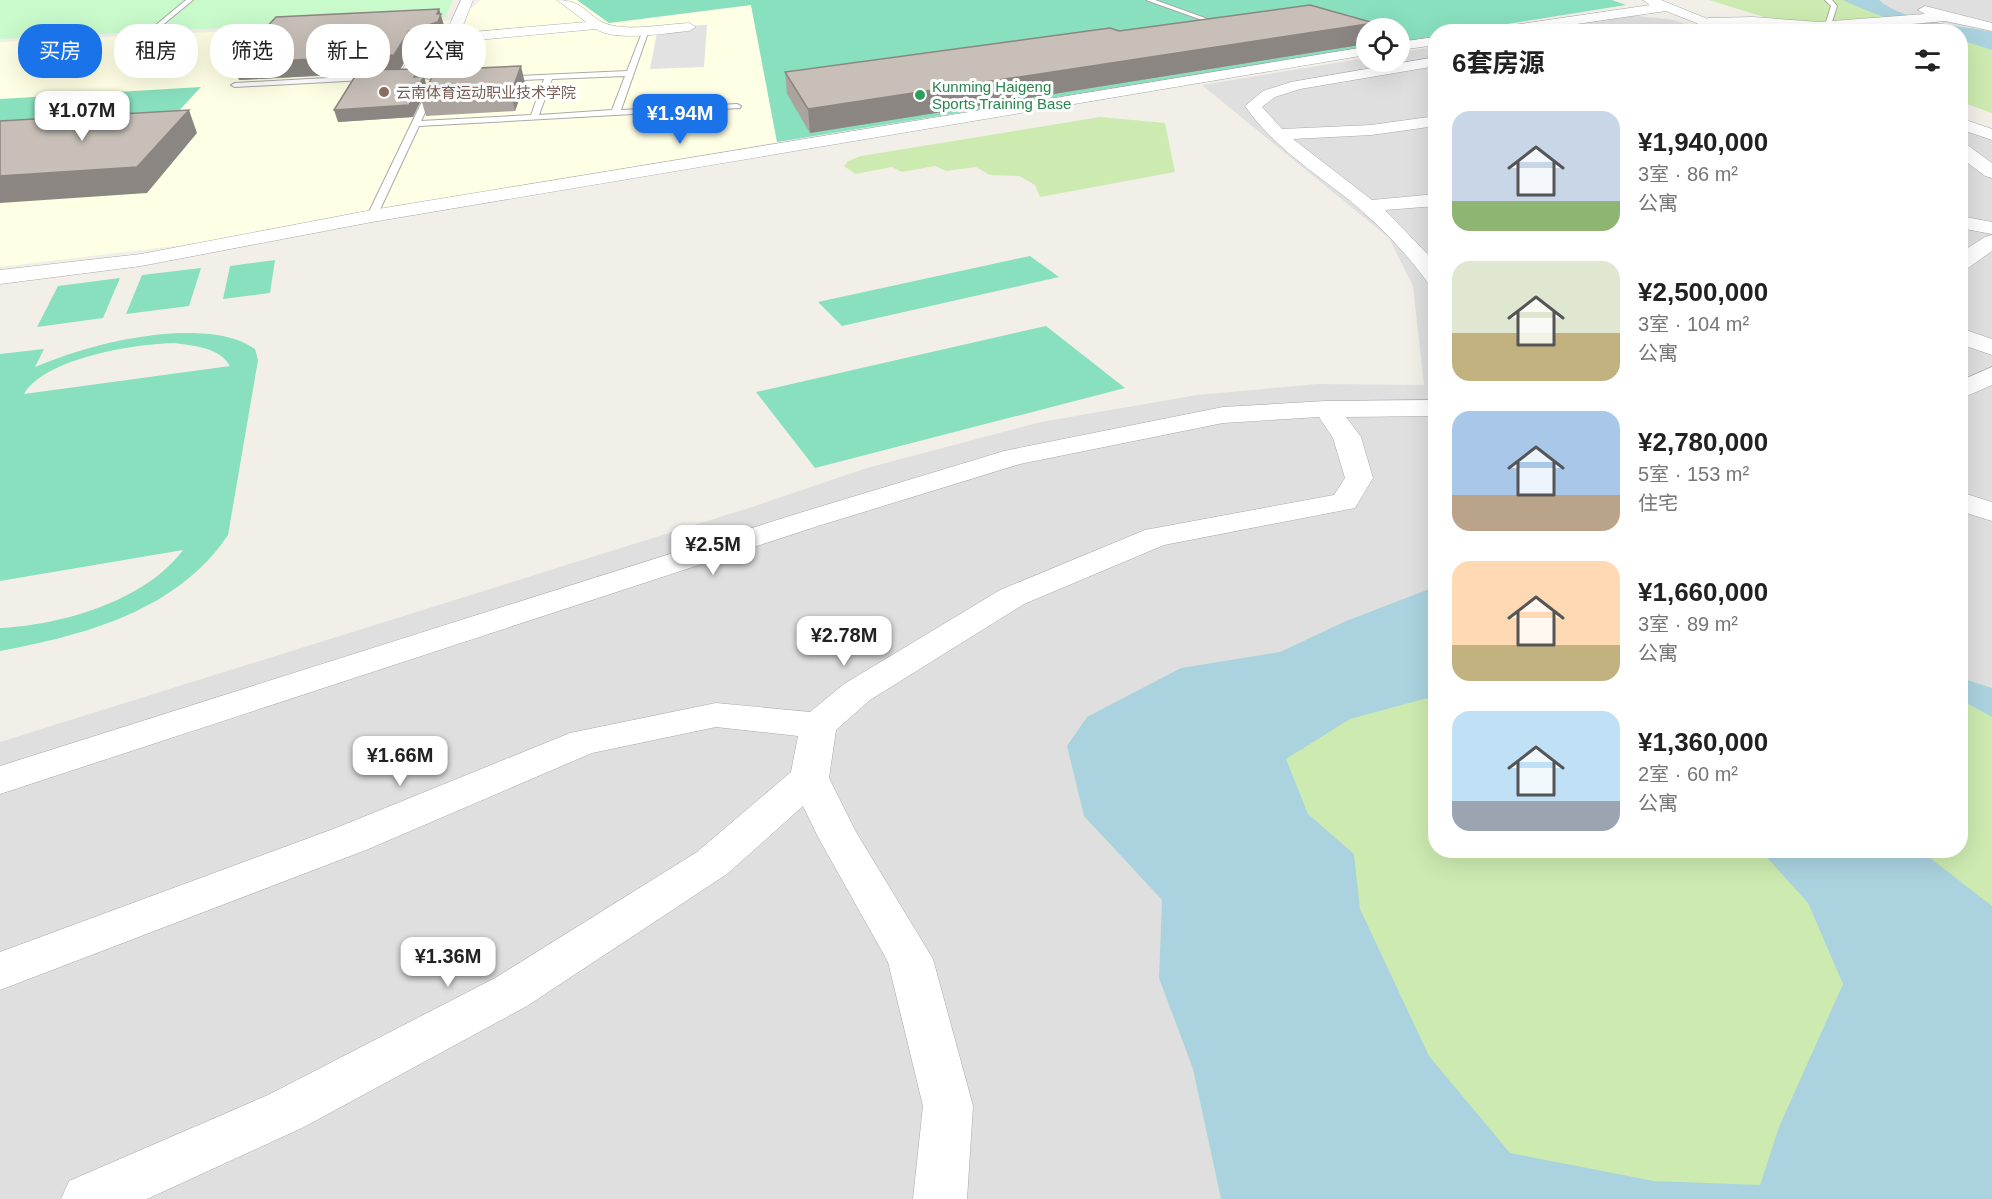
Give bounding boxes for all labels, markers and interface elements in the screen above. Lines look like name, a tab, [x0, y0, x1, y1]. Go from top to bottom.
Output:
map controls	[1356, 18, 1410, 72]
button: locate	[1356, 18, 1410, 72]
chip: 买房	[18, 24, 102, 78]
chip: 租房	[114, 24, 198, 78]
chip: 筛选	[210, 24, 294, 78]
chip: 新上	[306, 24, 390, 78]
chip: 公寓	[402, 24, 486, 78]
icon: filters	[1911, 44, 1944, 77]
text: 6套房源	[1452, 48, 1544, 78]
place label: Kunming Haigeng Sports Training Base	[932, 78, 1071, 112]
place label: 云南体育运动职业技术学院	[396, 84, 576, 101]
marker: 云南体育运动职业技术学院	[377, 85, 391, 99]
marker: Kunming Haigeng Sports Training Base	[913, 88, 927, 102]
pin: ¥1.07M	[33, 91, 131, 142]
pin: ¥1.94M	[631, 94, 729, 145]
text: ¥1.07M	[49, 99, 115, 121]
text: ¥1.94M	[647, 102, 713, 124]
text: ¥1,940,000	[1638, 127, 1768, 157]
icon: home	[1500, 135, 1572, 207]
text: 3室 · 86 m²	[1638, 163, 1738, 185]
text: 公寓	[1638, 192, 1678, 214]
text: ¥2,500,000	[1638, 277, 1768, 307]
icon: home	[1500, 285, 1572, 357]
text: 3室 · 104 m²	[1638, 313, 1749, 335]
text: 公寓	[1638, 342, 1678, 364]
text: ¥2,780,000	[1638, 427, 1768, 457]
icon: home	[1500, 435, 1572, 507]
text: 5室 · 153 m²	[1638, 463, 1749, 485]
text: 住宅	[1638, 492, 1678, 514]
pin: ¥2.5M	[671, 525, 755, 576]
text: ¥2.5M	[685, 533, 741, 555]
text: ¥1,660,000	[1638, 577, 1768, 607]
icon: home	[1500, 585, 1572, 657]
text: 3室 · 89 m²	[1638, 613, 1738, 635]
pin: ¥2.78M	[795, 616, 893, 667]
text: ¥2.78M	[811, 624, 877, 646]
text: 公寓	[1638, 642, 1678, 664]
text: ¥1,360,000	[1638, 727, 1768, 757]
icon: home	[1500, 735, 1572, 807]
pin: ¥1.66M	[351, 736, 449, 787]
text: ¥1.66M	[367, 744, 433, 766]
text: 2室 · 60 m²	[1638, 763, 1738, 785]
text: 公寓	[1638, 792, 1678, 814]
pin: ¥1.36M	[399, 937, 497, 988]
text: ¥1.36M	[415, 945, 481, 967]

